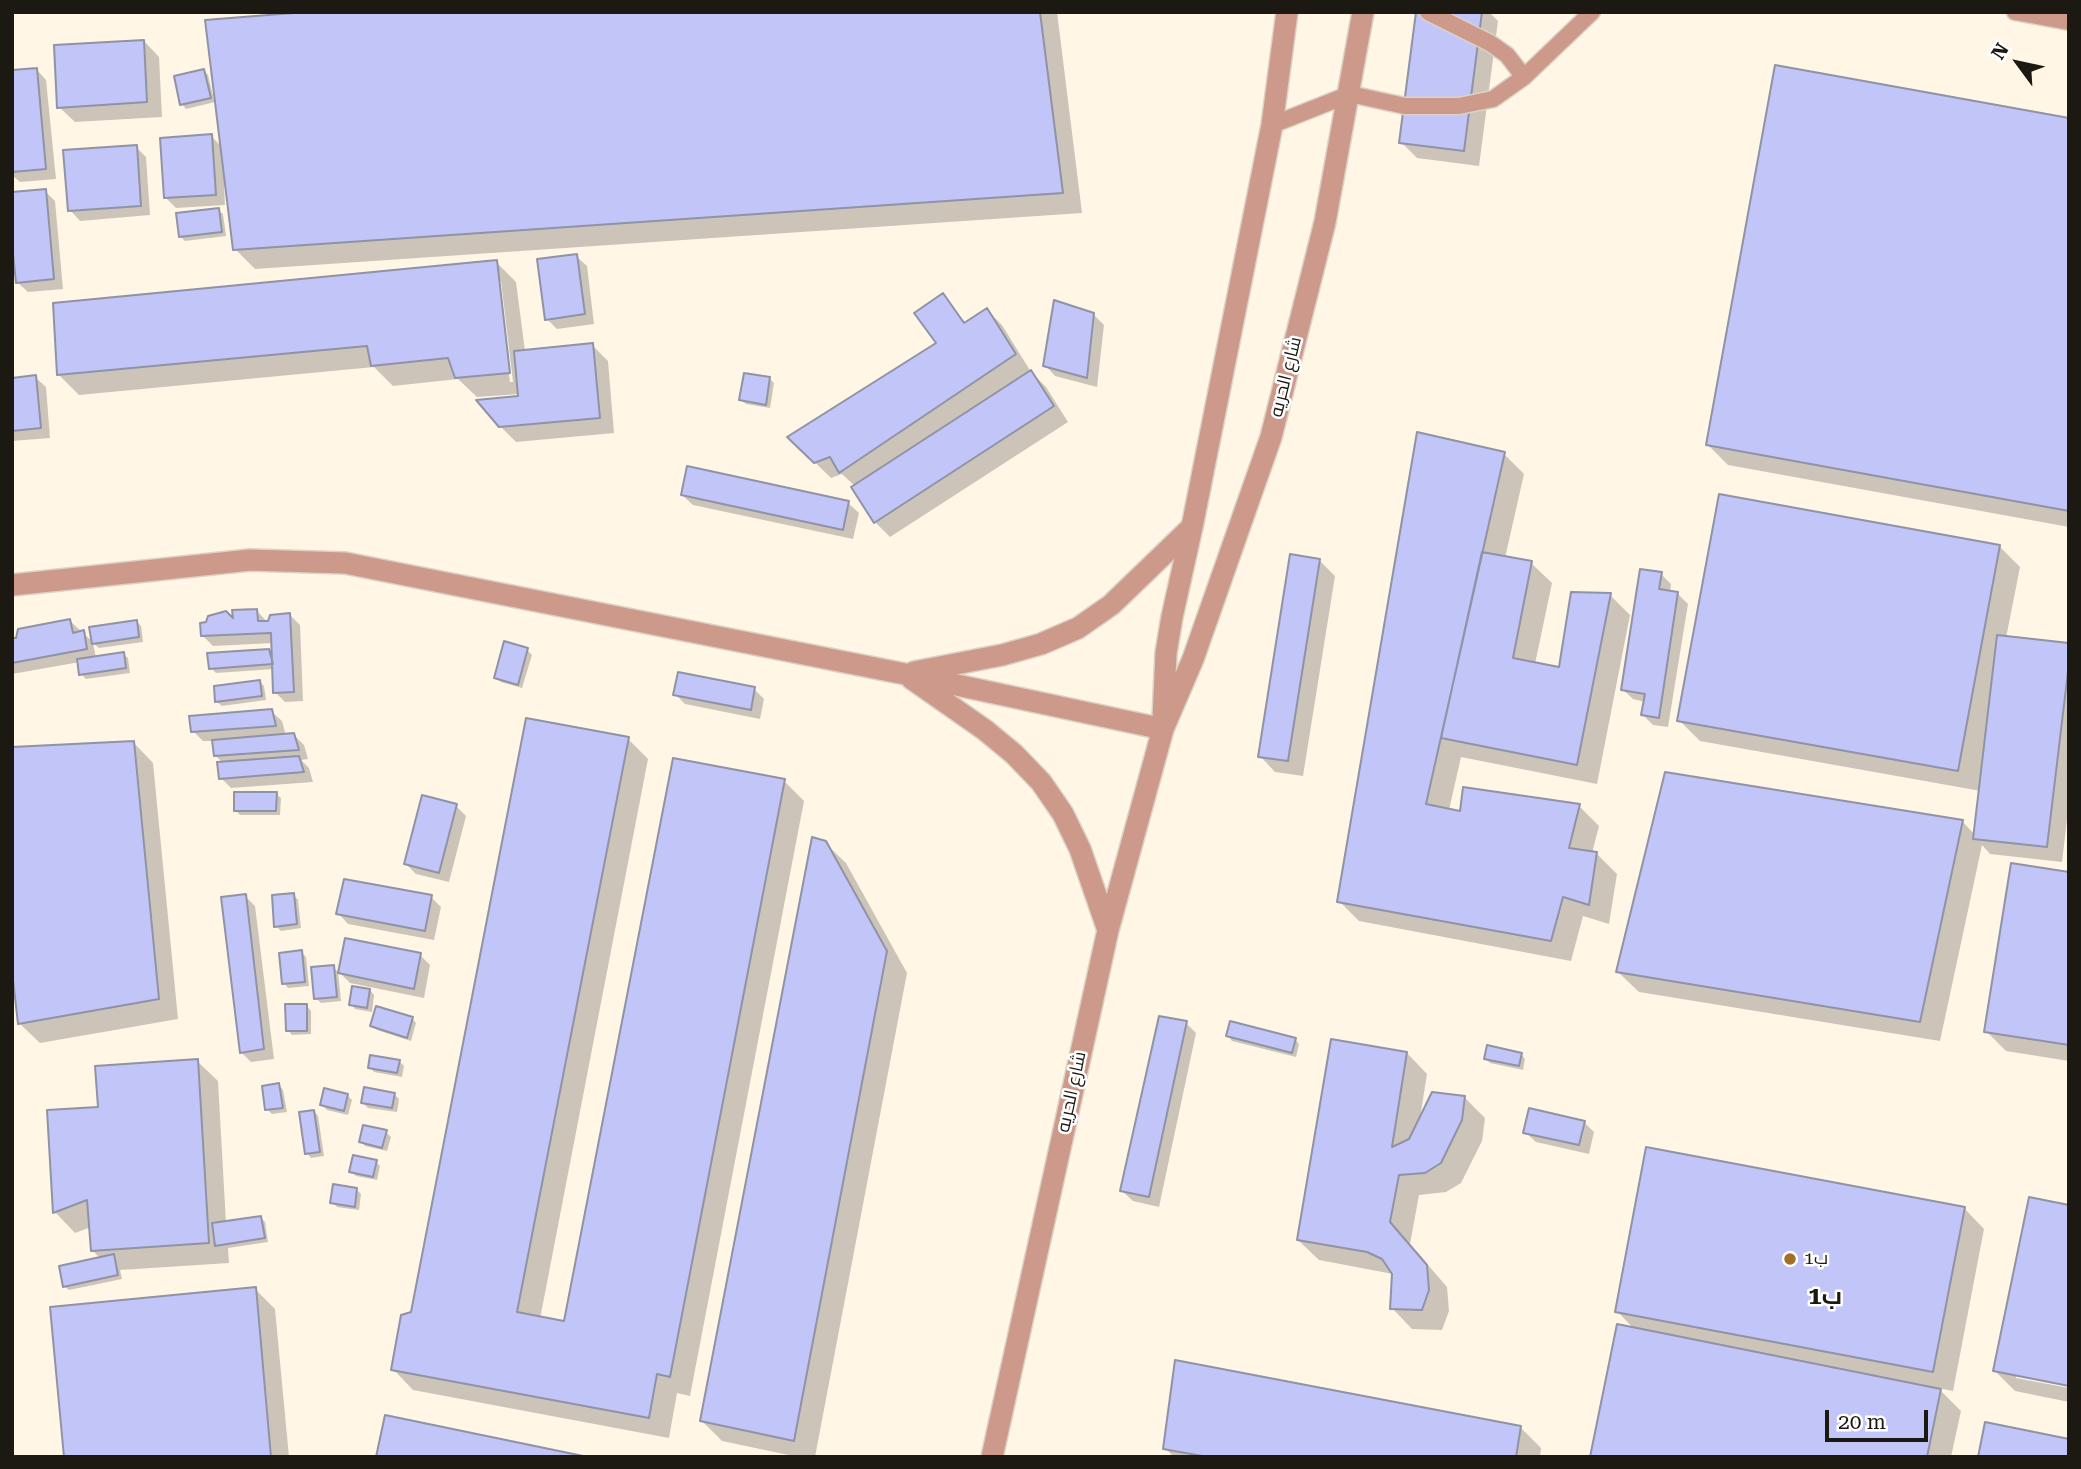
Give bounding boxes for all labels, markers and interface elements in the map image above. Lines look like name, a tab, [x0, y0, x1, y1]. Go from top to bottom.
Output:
north arrow	[1983, 28, 2053, 98]
text: N	[1986, 39, 2014, 64]
street label: شارع الحريه	[1266, 335, 1306, 419]
street label: شارع الحريه	[1053, 1050, 1091, 1134]
place label: ب1	[1804, 1248, 1828, 1270]
marker: ب1	[1782, 1251, 1798, 1267]
district label: ب1	[1808, 1283, 1842, 1311]
scale bar	[1829, 1396, 1932, 1440]
text: 20 m	[1838, 1410, 1886, 1434]

